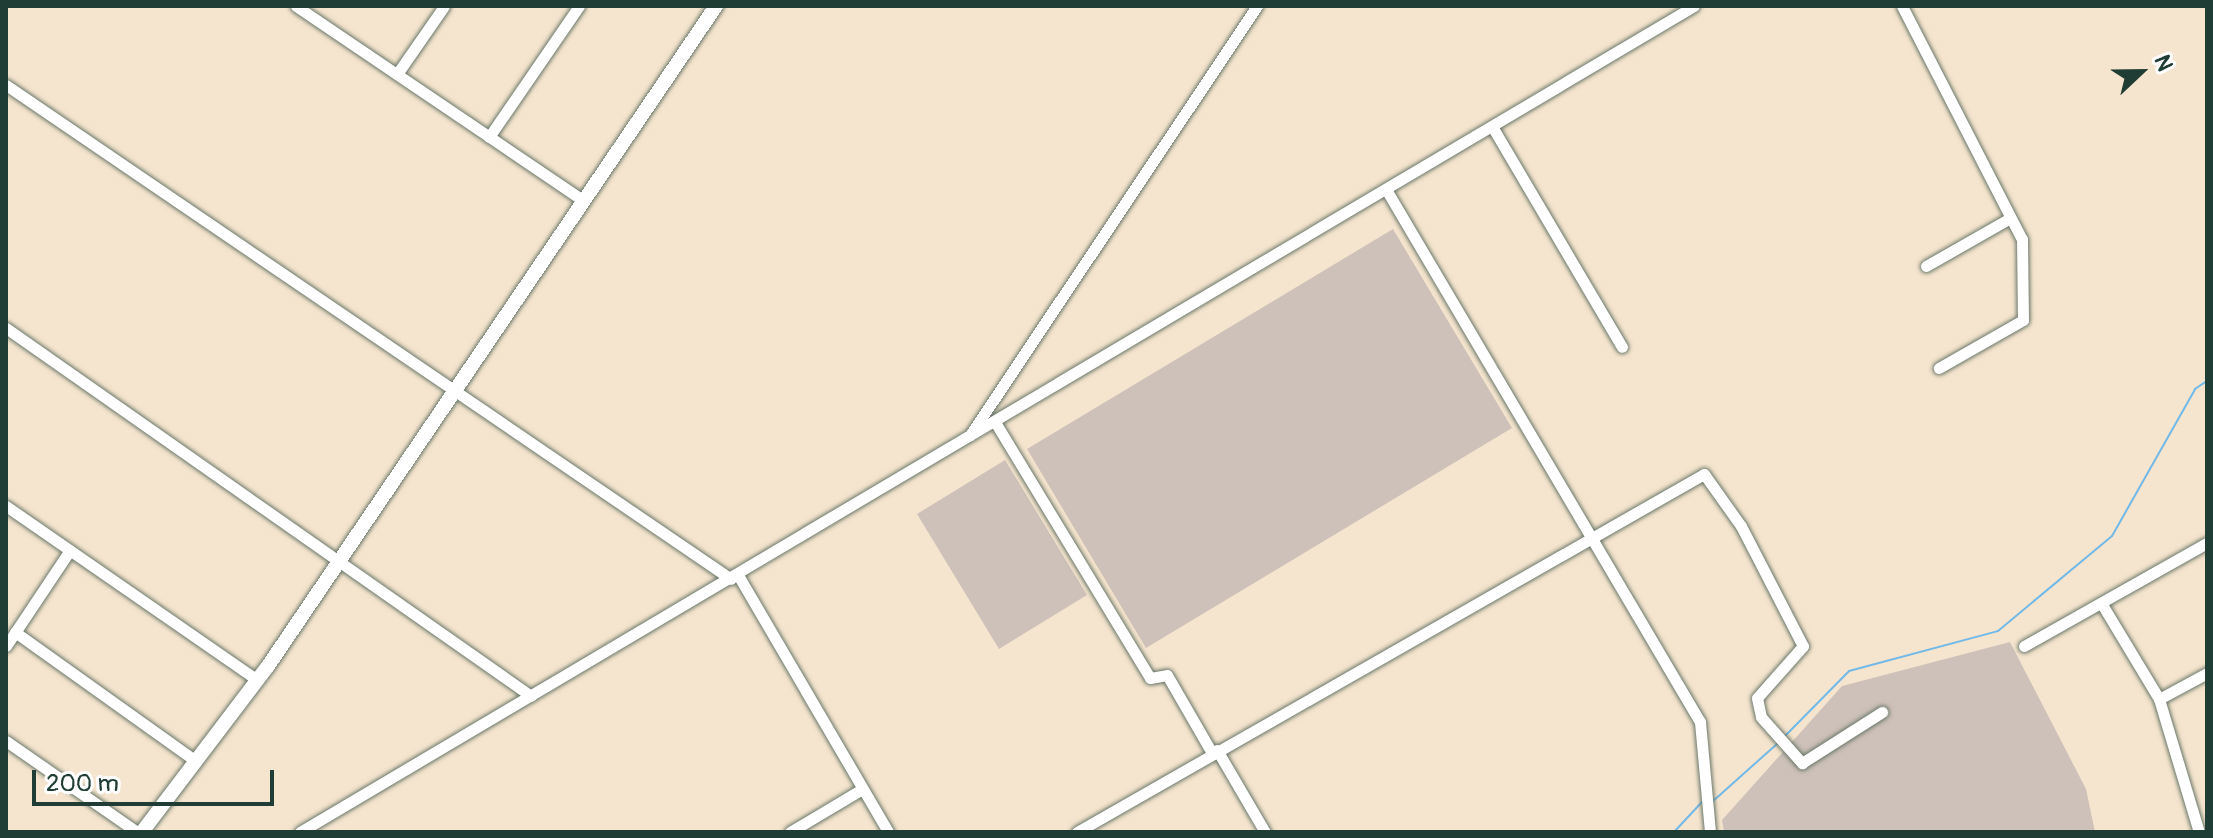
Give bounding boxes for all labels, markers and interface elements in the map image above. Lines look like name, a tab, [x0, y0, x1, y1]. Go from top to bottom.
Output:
north arrow	[2101, 32, 2181, 112]
text: N	[2147, 51, 2179, 75]
scale bar	[36, 754, 278, 804]
text: 200 m	[46, 769, 119, 798]

